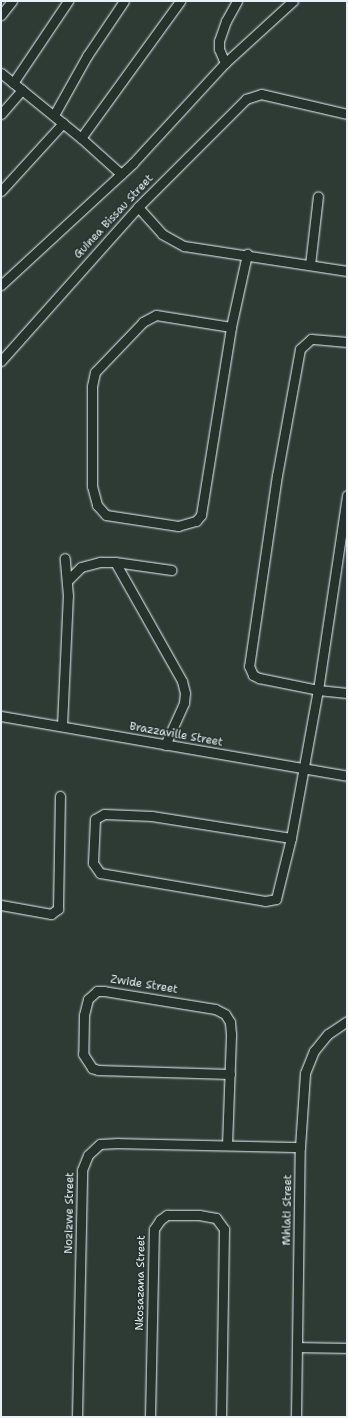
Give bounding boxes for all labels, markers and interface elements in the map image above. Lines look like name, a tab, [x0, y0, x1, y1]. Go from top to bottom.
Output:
street label: Guinea Bissau Street	[72, 172, 156, 262]
street label: Brazzaville Street	[128, 720, 224, 750]
street label: Zwide Street	[109, 973, 179, 997]
street label: Nozizwe Street	[63, 1172, 77, 1254]
street label: Mhlati Street	[281, 1174, 295, 1246]
street label: Nkosazana Street	[134, 1235, 148, 1331]

